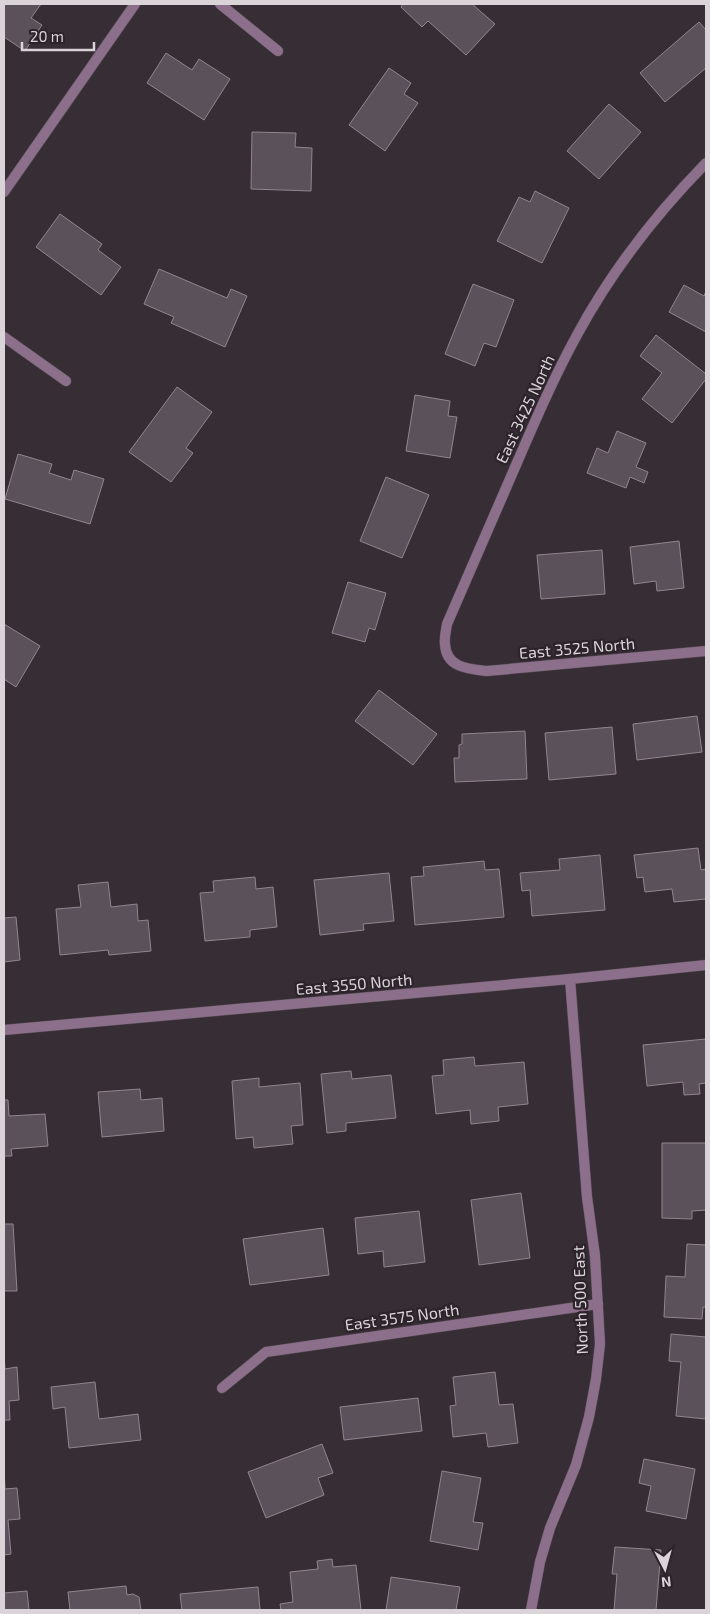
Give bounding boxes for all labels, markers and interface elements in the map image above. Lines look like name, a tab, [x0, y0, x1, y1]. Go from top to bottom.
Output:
scale bar	[22, 20, 95, 52]
text: 20 m	[30, 27, 64, 45]
street label: East 3425 North	[491, 351, 558, 466]
street label: East 3525 North	[518, 633, 636, 662]
street label: East 3550 North	[295, 969, 413, 998]
street label: North 500 East	[568, 1245, 591, 1355]
street label: East 3575 North	[343, 1299, 460, 1334]
north arrow	[640, 1544, 690, 1594]
text: N	[660, 1573, 672, 1591]

